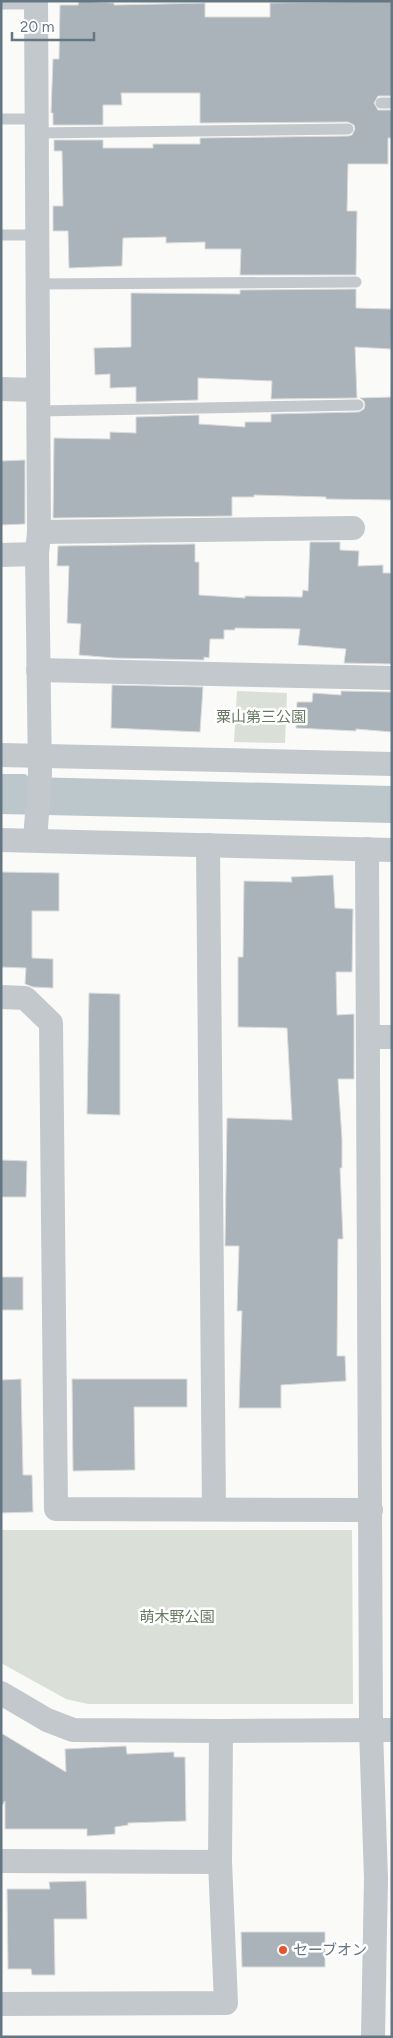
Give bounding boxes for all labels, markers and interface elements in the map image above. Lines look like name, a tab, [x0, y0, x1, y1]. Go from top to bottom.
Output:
scale bar	[12, 10, 95, 42]
text: 20 m	[20, 18, 54, 36]
park label: 粟山第三公園	[216, 708, 306, 726]
park label: 萌木野公園	[139, 1608, 215, 1626]
place label: セーブオン	[293, 1941, 367, 1959]
marker: セーブオン	[277, 1944, 289, 1956]

